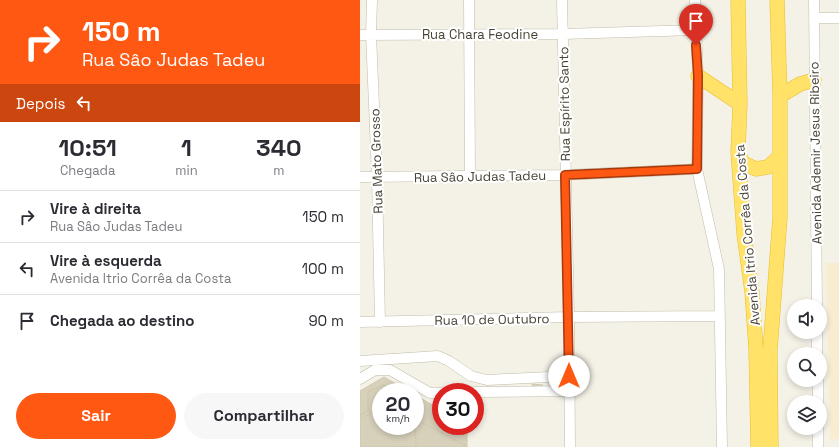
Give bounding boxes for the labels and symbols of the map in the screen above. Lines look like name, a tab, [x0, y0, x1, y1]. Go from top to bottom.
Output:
pin	[679, 4, 713, 45]
street label: Rua Chara Feodine	[422, 26, 538, 43]
street label: Rua Espírito Santo	[555, 46, 574, 162]
street label: Avenida Ademir Jesus Ribeiro	[805, 61, 826, 245]
street label: Rua Mato Grosso	[366, 108, 387, 214]
street label: Avenida Itrio Corrêa da Costa	[731, 143, 764, 326]
street label: Rua Sâo Judas Tadeu	[414, 167, 546, 186]
street label: Rua 10 de Outubro	[434, 310, 550, 329]
position arrow	[548, 355, 590, 397]
speed limit sign: 30	[432, 383, 484, 435]

